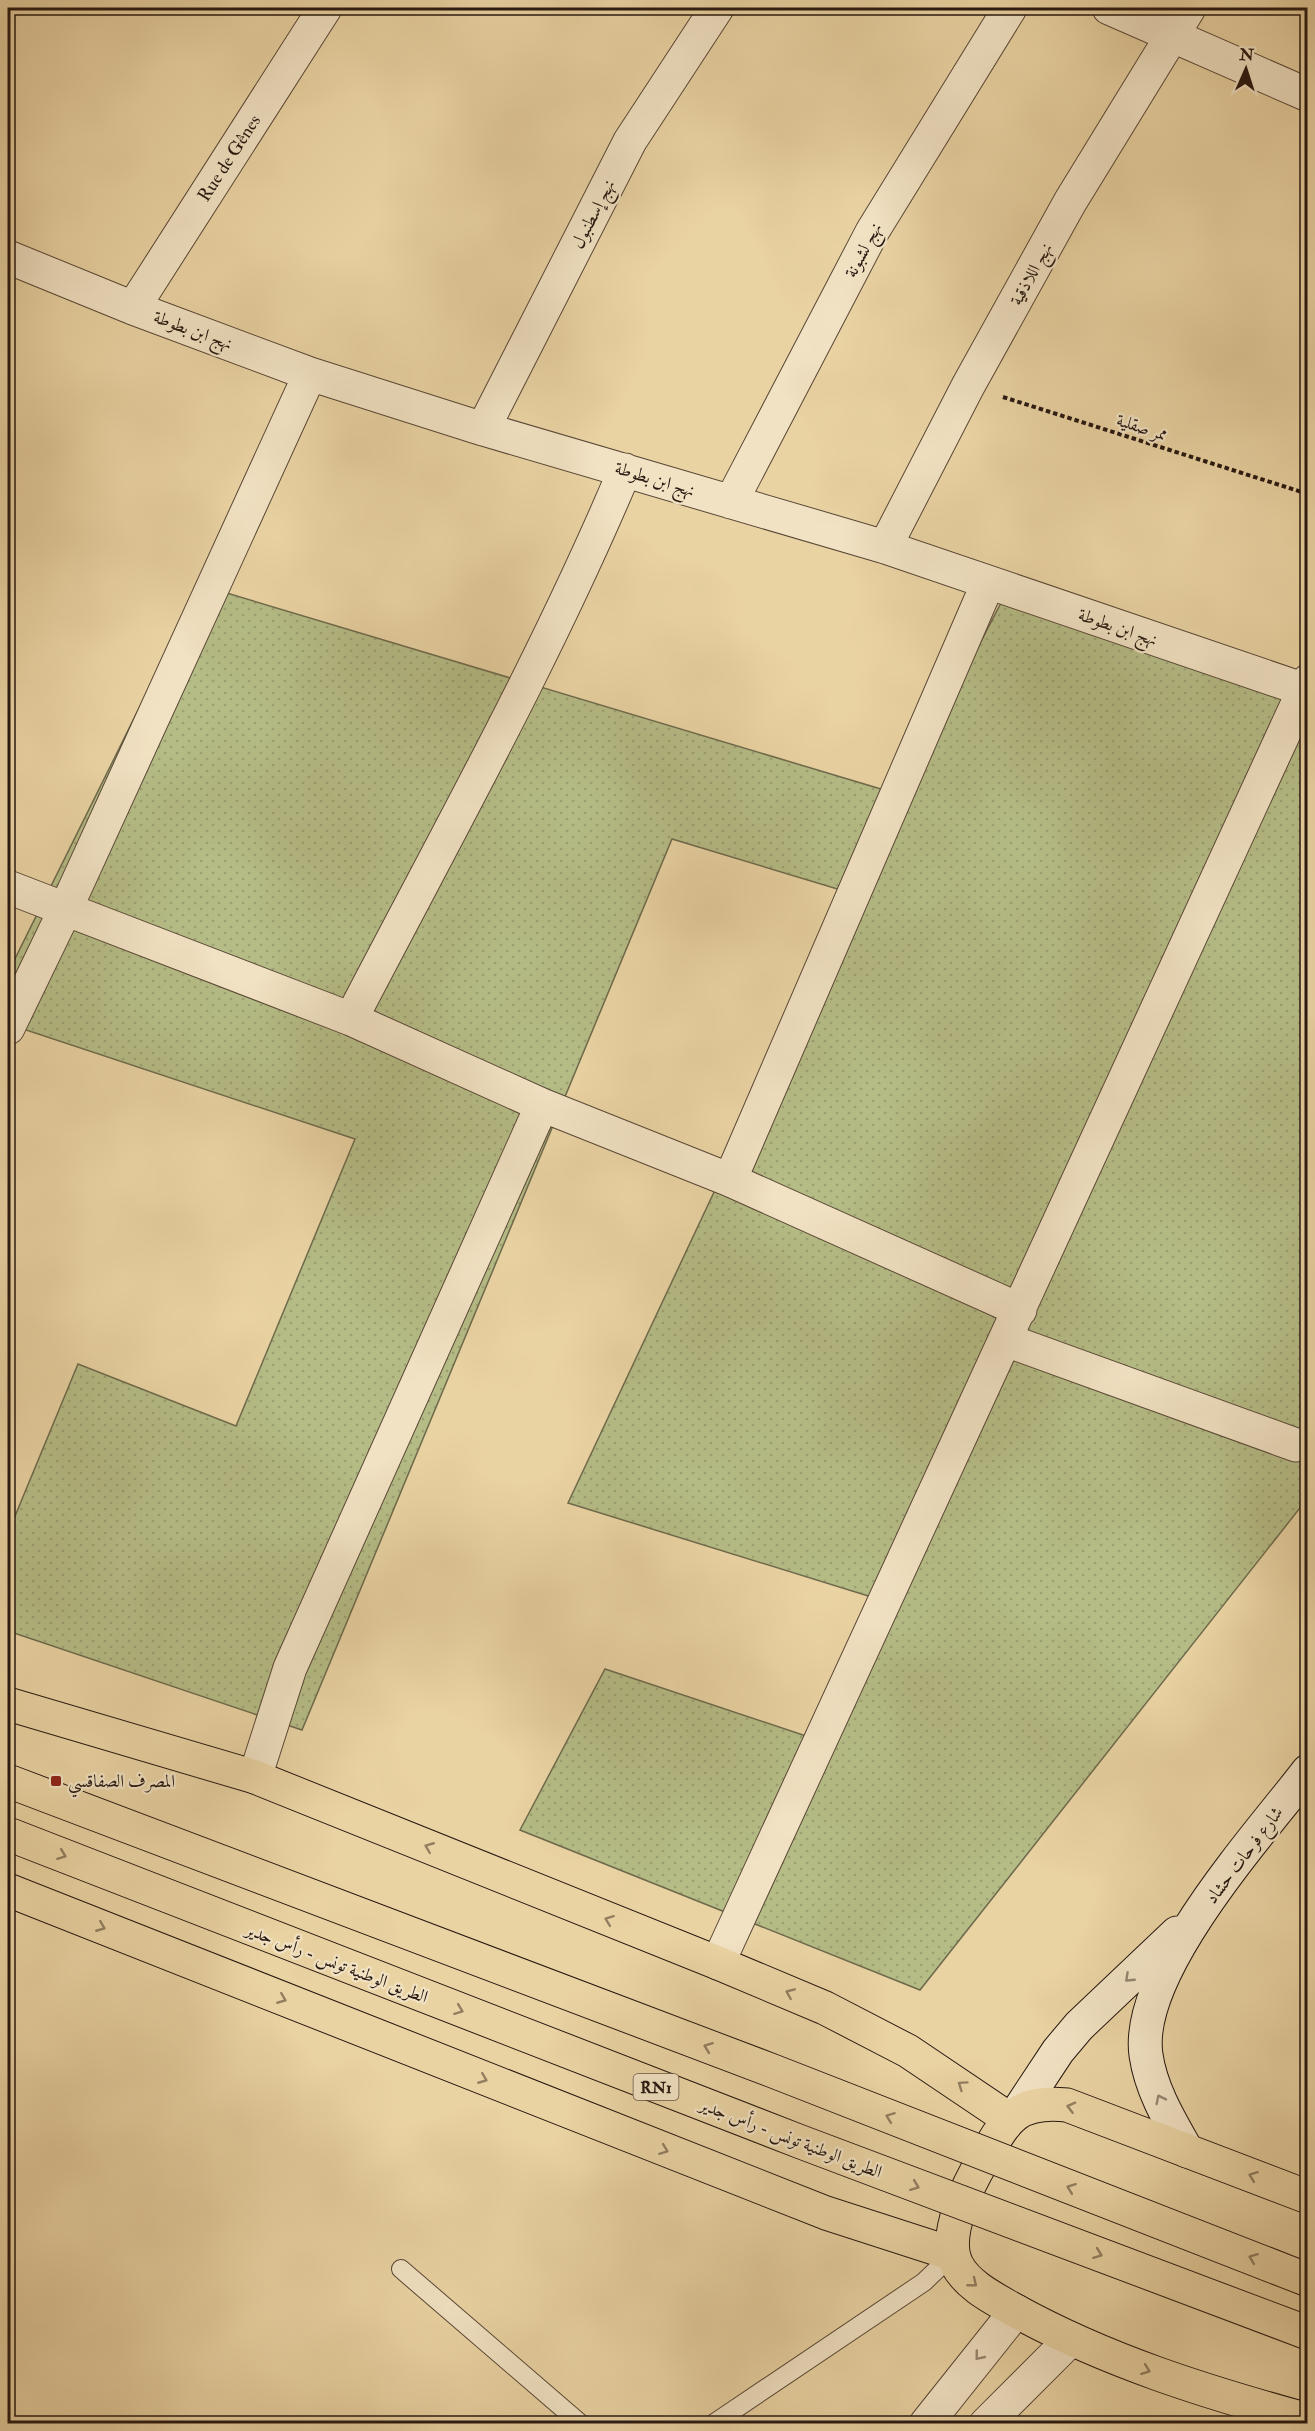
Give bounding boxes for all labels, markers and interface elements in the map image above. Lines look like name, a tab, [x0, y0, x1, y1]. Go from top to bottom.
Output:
north arrow	[1216, 39, 1276, 99]
text: N	[1238, 45, 1255, 65]
street label: Rue de Gênes	[193, 110, 266, 206]
street label: نهج إسطنبول	[566, 176, 624, 255]
street label: نهج لشبونة	[839, 219, 891, 284]
street label: نهج اللاذقية	[1005, 239, 1062, 312]
street label: نهج ابن بطوطة	[149, 306, 236, 359]
street label: ممر صقلية	[1113, 408, 1170, 446]
street label: نهج ابن بطوطة	[611, 456, 698, 506]
street label: نهج ابن بطوطة	[1074, 603, 1161, 656]
place label: المصرف الصفاقسي	[68, 1770, 175, 1798]
marker: المصرف الصفاقسي	[49, 1774, 63, 1788]
street label: شارع فرحات حشاد	[1200, 1802, 1291, 1910]
one-way arrow	[424, 1842, 435, 1854]
one-way arrow	[56, 1848, 67, 1861]
street label: الطريق الوطنية تونس - رأس جدير	[241, 1915, 432, 2009]
one-way arrow	[605, 1915, 616, 1927]
one-way arrow	[95, 1920, 106, 1932]
one-way arrow	[1125, 1971, 1135, 1982]
one-way arrow	[785, 1988, 796, 2000]
one-way arrow	[276, 1992, 287, 2004]
one-way arrow	[453, 2003, 464, 2016]
one-way arrow	[703, 2041, 714, 2054]
one-way arrow	[477, 2072, 488, 2084]
road number: RN1	[634, 2074, 678, 2100]
one-way arrow	[957, 2081, 968, 2092]
street label: الطريق الوطنية تونس - رأس جدير	[695, 2090, 886, 2184]
one-way arrow	[1155, 2095, 1167, 2106]
one-way arrow	[1066, 2102, 1076, 2115]
one-way arrow	[885, 2112, 896, 2124]
one-way arrow	[658, 2143, 669, 2155]
one-way arrow	[1248, 2171, 1259, 2183]
one-way arrow	[910, 2178, 920, 2191]
one-way arrow	[1067, 2182, 1077, 2195]
one-way arrow	[1092, 2247, 1103, 2259]
one-way arrow	[1248, 2253, 1259, 2266]
one-way arrow	[966, 2275, 977, 2286]
one-way arrow	[976, 2349, 987, 2360]
one-way arrow	[1140, 2363, 1151, 2375]

